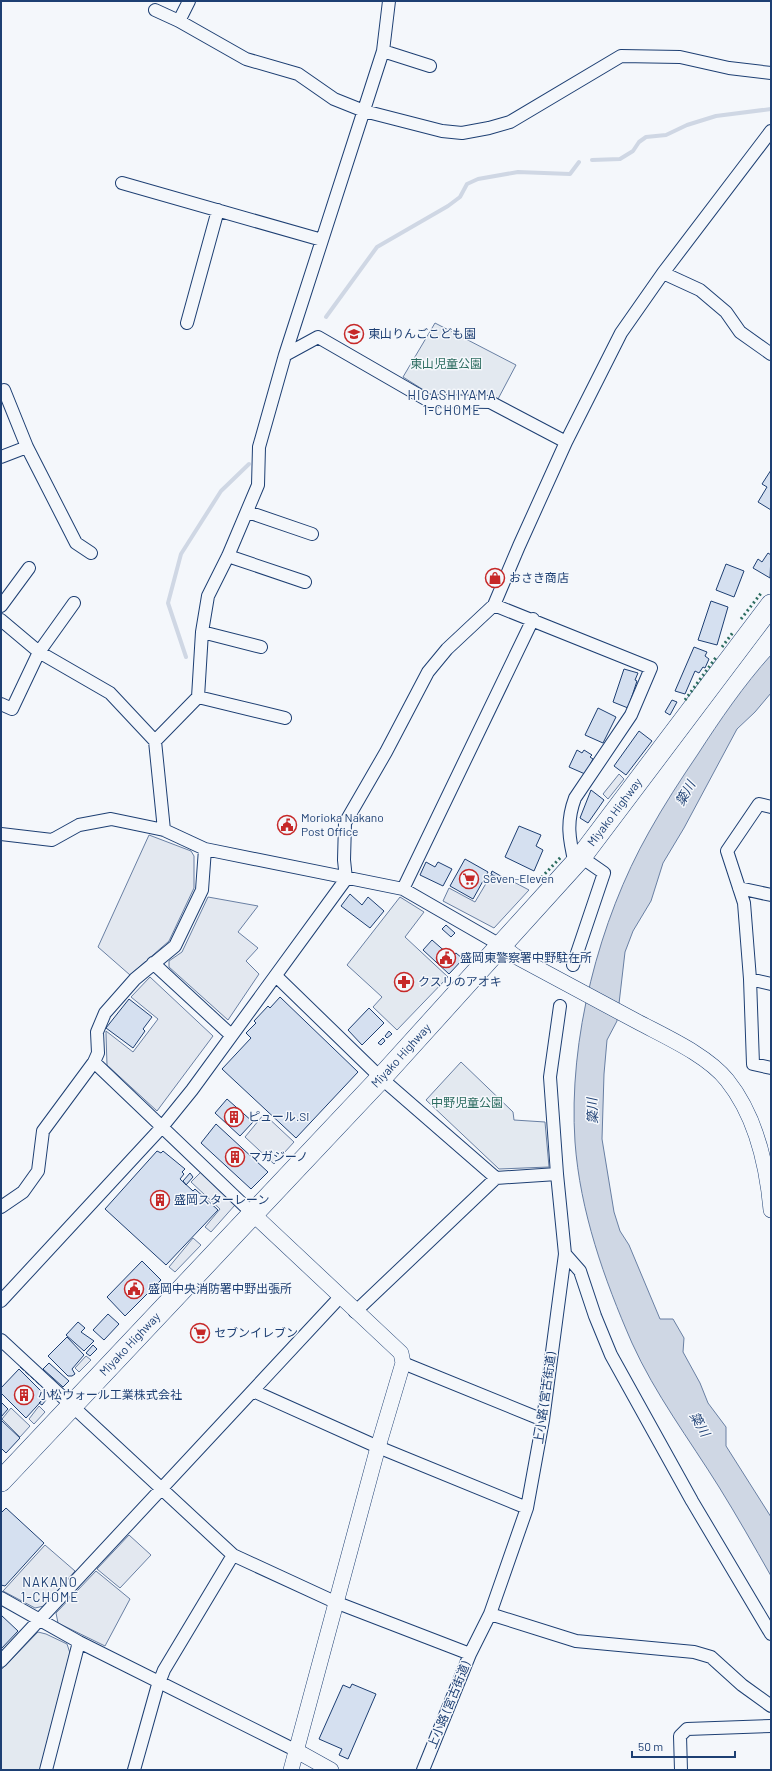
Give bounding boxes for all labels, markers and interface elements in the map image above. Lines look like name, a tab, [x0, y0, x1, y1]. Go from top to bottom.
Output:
school or university icon: 東山りんごこども園	[343, 323, 365, 345]
place label: 東山りんごこども園	[368, 326, 476, 340]
park label: 東山児童公園	[410, 356, 482, 370]
district label: HIGASHIYAMA 1-CHOME	[407, 387, 497, 418]
shop icon: おさき商店	[484, 567, 506, 589]
place label: おさき商店	[509, 570, 569, 584]
street label: Miyako Highway	[584, 774, 644, 849]
water label: 簗川	[672, 776, 699, 808]
place label: Morioka Nakano Post Office	[301, 810, 384, 838]
public building icon: Morioka Nakano Post Office	[276, 814, 298, 836]
supermarket icon: Seven-Eleven	[458, 868, 480, 890]
place label: Seven-Eleven	[483, 871, 554, 885]
public building icon: 盛岡東警察署中野駐在所	[435, 947, 457, 969]
place label: 盛岡東警察署中野駐在所	[460, 950, 592, 964]
pharmacy icon: クスリのアオキ	[393, 971, 415, 993]
place label: クスリのアオキ	[418, 974, 502, 988]
street label: Miyako Highway	[368, 1020, 433, 1090]
park label: 中野児童公園	[431, 1095, 503, 1109]
water label: 簗川	[583, 1096, 600, 1124]
building icon: ピュール.SI	[223, 1106, 245, 1128]
place label: ピュール.SI	[248, 1109, 309, 1123]
building icon: マガジーノ	[224, 1146, 246, 1168]
place label: マガジーノ	[249, 1149, 308, 1163]
building icon: 盛岡スターレーン	[149, 1189, 171, 1211]
place label: 盛岡スターレーン	[174, 1192, 269, 1206]
public building icon: 盛岡中央消防署中野出張所	[123, 1278, 145, 1300]
place label: 盛岡中央消防署中野出張所	[148, 1281, 292, 1295]
street label: Miyako Highway	[96, 1309, 163, 1378]
supermarket icon: セブンイレブン	[189, 1322, 211, 1344]
place label: セブンイレブン	[214, 1325, 298, 1339]
street label: 上小路 (宮古街道)	[531, 1350, 558, 1445]
building icon: 小松ウォール工業株式会社	[13, 1384, 35, 1406]
place label: 小松ウォール工業株式会社	[38, 1387, 182, 1401]
water label: 簗川	[687, 1409, 714, 1441]
district label: NAKANO 1-CHOME	[21, 1574, 79, 1605]
street label: 上小路 (宮古街道)	[424, 1658, 472, 1750]
scale bar	[632, 1733, 735, 1759]
text: 50 m	[638, 1739, 663, 1753]

